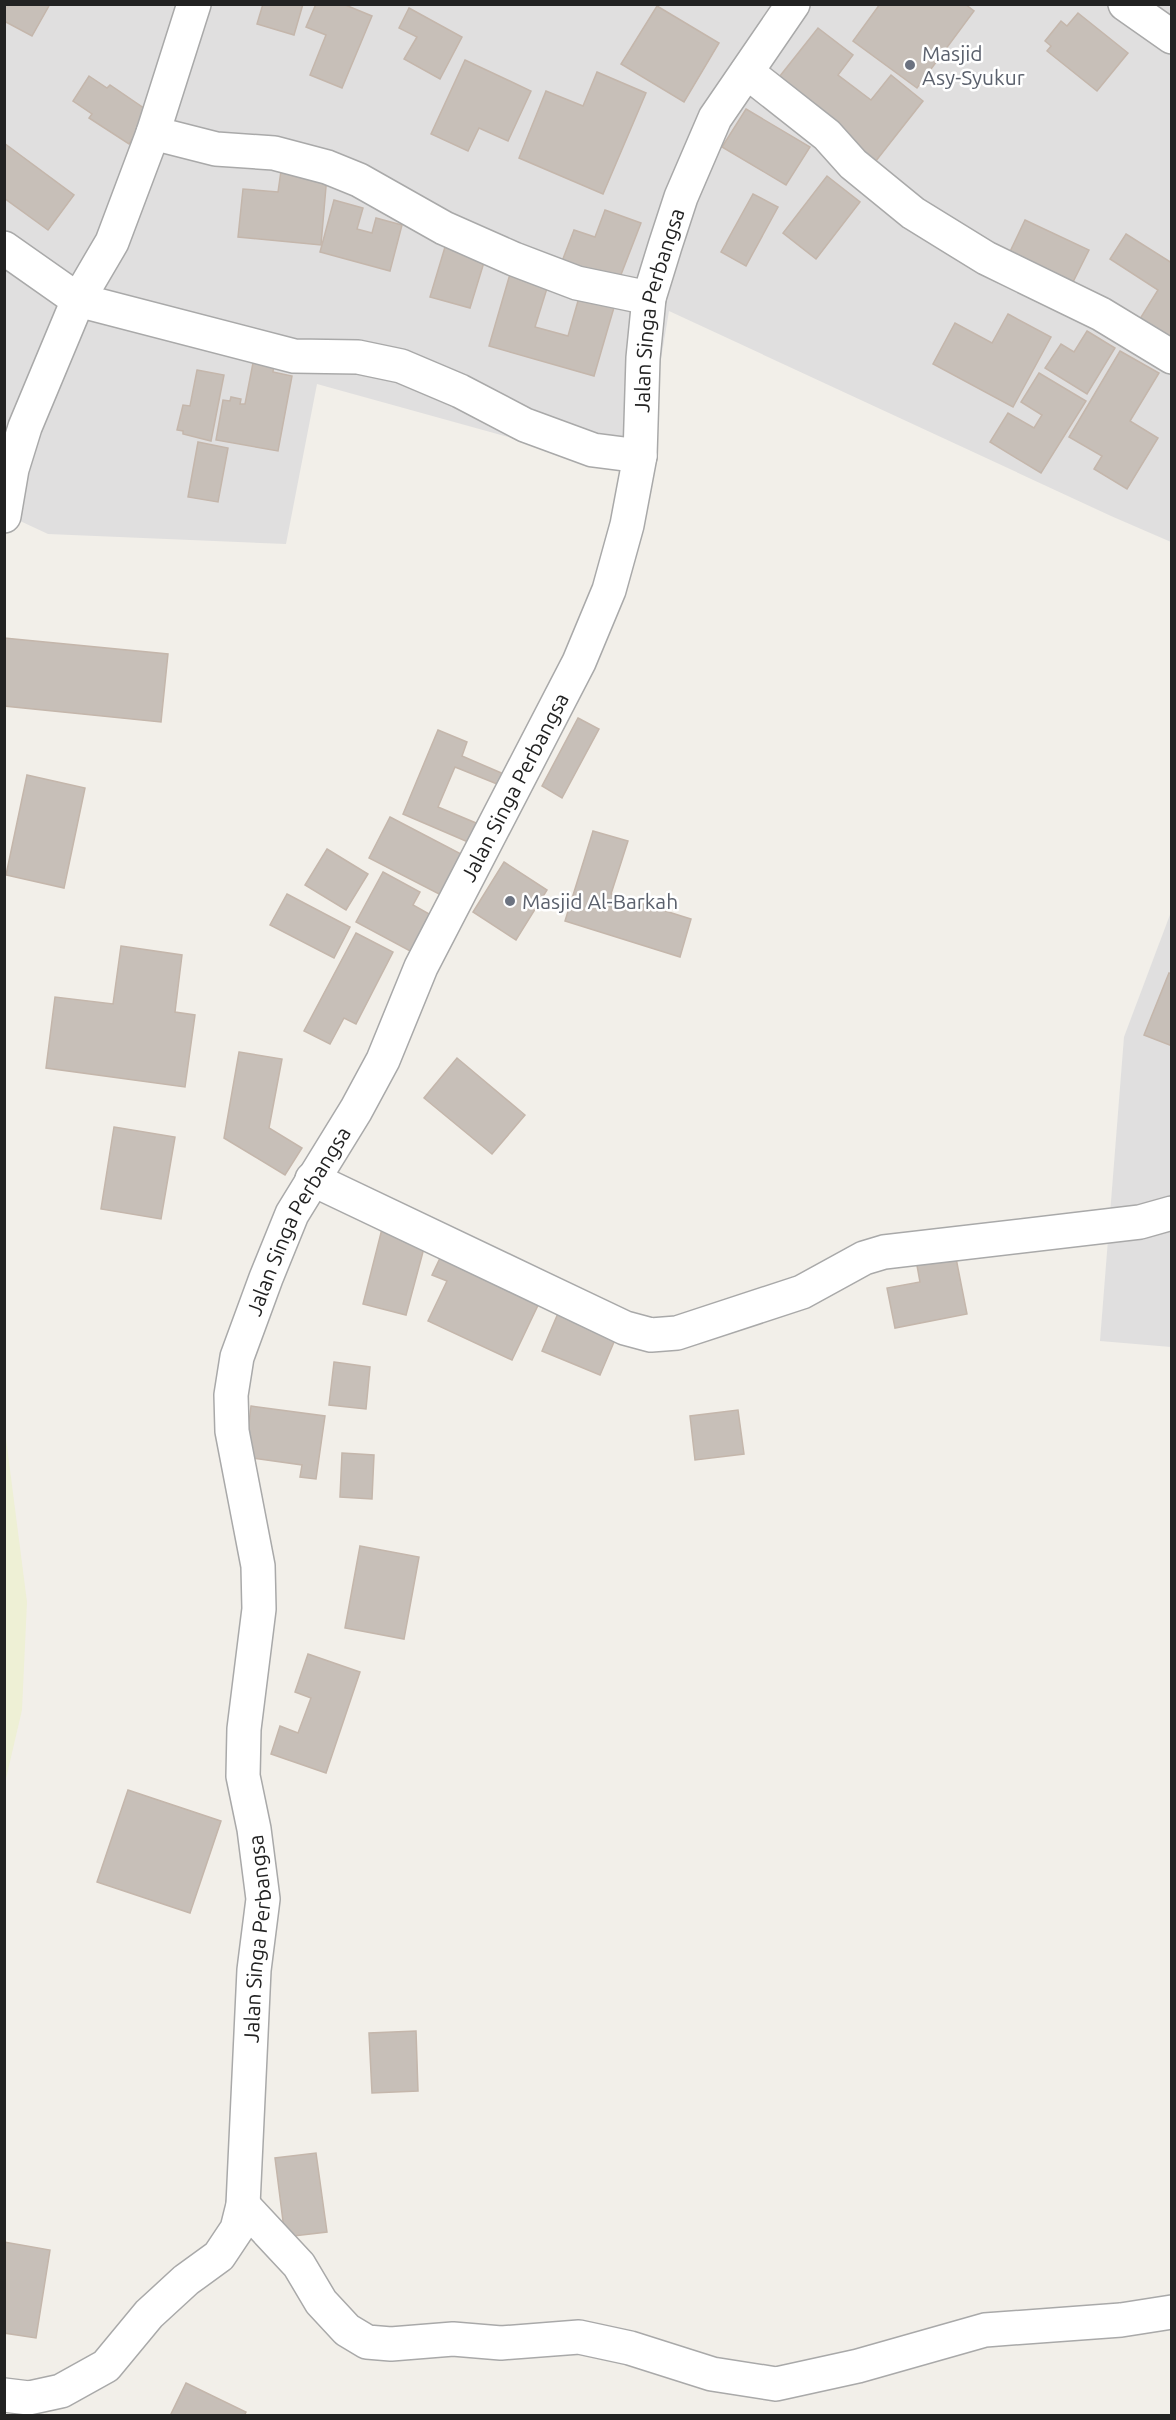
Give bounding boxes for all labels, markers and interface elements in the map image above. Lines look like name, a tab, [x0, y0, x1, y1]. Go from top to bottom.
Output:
place label: Masjid Asy-Syukur	[922, 41, 1025, 89]
marker: Masjid Asy-Syukur	[903, 58, 917, 72]
street label: Jalan Singa Perbangsa	[629, 205, 689, 413]
street label: Jalan Singa Perbangsa	[456, 689, 573, 885]
place label: Masjid Al-Barkah	[522, 889, 678, 913]
marker: Masjid Al-Barkah	[503, 894, 517, 908]
street label: Jalan Singa Perbangsa	[241, 1122, 355, 1319]
street label: Jalan Singa Perbangsa	[239, 1834, 275, 2043]

